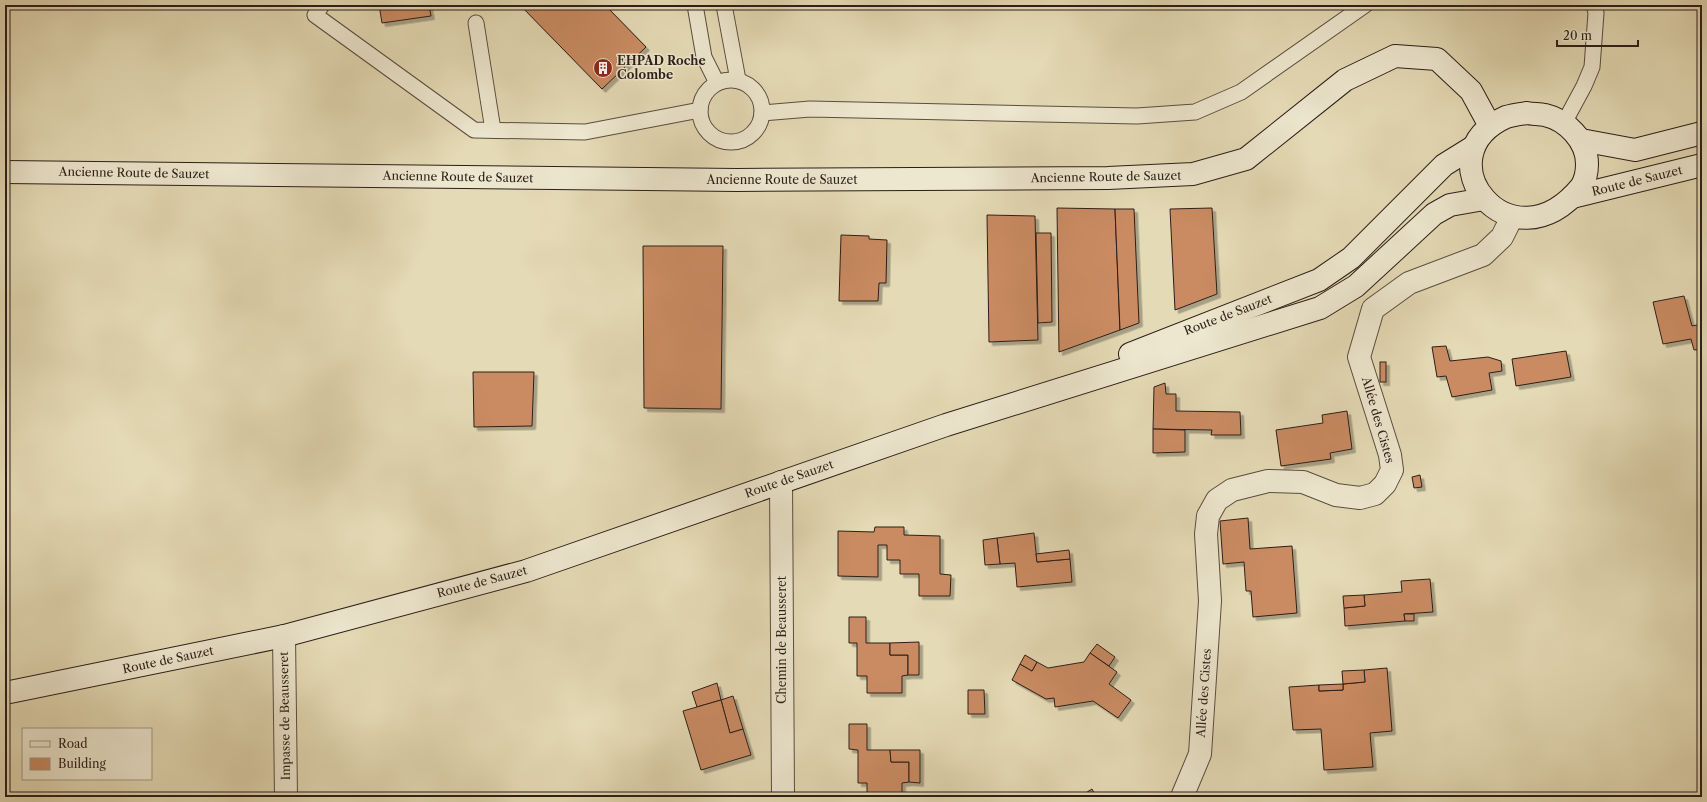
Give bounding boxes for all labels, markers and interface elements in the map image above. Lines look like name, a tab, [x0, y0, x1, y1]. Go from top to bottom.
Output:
scale bar	[1557, 22, 1638, 48]
text: 20 m	[1563, 28, 1592, 43]
place label: EHPAD Roche Colombe	[617, 53, 706, 82]
building icon: EHPAD Roche Colombe	[592, 57, 614, 79]
street label: Route de Sauzet	[1590, 162, 1684, 199]
street label: Ancienne Route de Sauzet	[57, 164, 210, 181]
street label: Ancienne Route de Sauzet	[381, 168, 534, 185]
street label: Ancienne Route de Sauzet	[1029, 168, 1182, 185]
street label: Ancienne Route de Sauzet	[706, 172, 858, 187]
street label: Route de Sauzet	[1182, 291, 1275, 338]
street label: Allée des Cistes	[1359, 374, 1398, 465]
street label: Route de Sauzet	[743, 456, 836, 501]
street label: Route de Sauzet	[435, 562, 529, 601]
street label: Chemin de Beausseret	[774, 575, 789, 704]
street label: Route de Sauzet	[121, 642, 216, 676]
street label: Allée des Cistes	[1193, 648, 1214, 739]
street label: Impasse de Beausseret	[276, 651, 293, 781]
legend	[22, 728, 152, 780]
text: Road	[58, 736, 88, 751]
text: Building	[58, 756, 106, 771]

